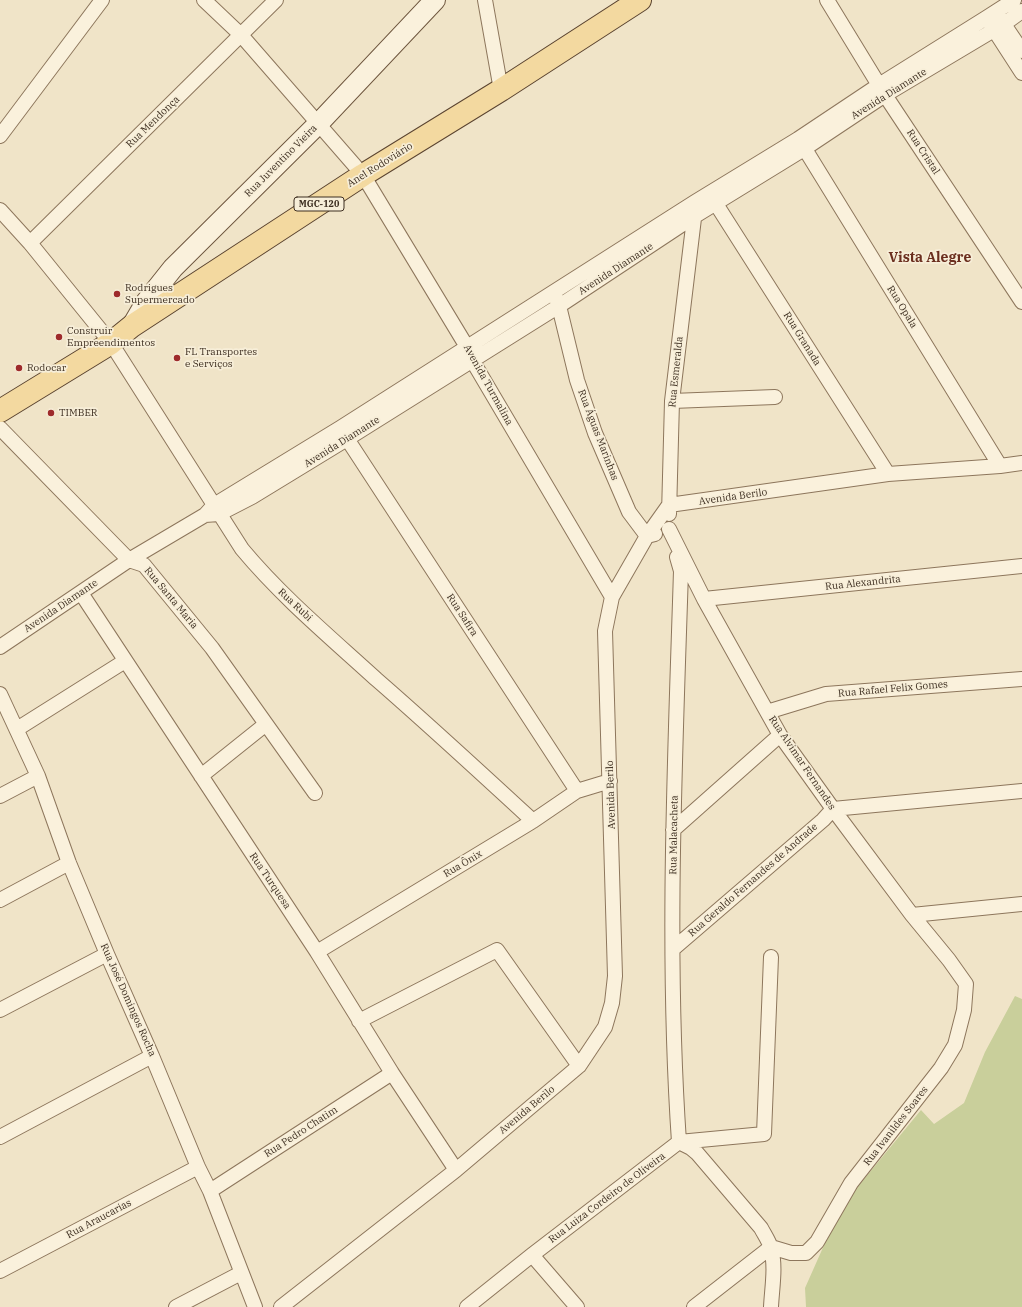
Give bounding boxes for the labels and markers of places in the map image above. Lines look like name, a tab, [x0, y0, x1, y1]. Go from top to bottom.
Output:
place label: Rodrigues Supermercado	[125, 282, 195, 306]
marker: Rodrigues Supermercado	[112, 289, 122, 299]
place label: Construir Empreendimentos	[67, 325, 155, 348]
marker: Construir Empreendimentos	[54, 332, 64, 342]
place label: FL Transportes e Serviços	[185, 346, 257, 370]
marker: FL Transportes e Serviços	[172, 353, 182, 363]
place label: Rodocar	[27, 362, 66, 374]
marker: Rodocar	[14, 363, 24, 373]
place label: TIMBER	[59, 407, 98, 419]
marker: TIMBER	[46, 408, 56, 418]

